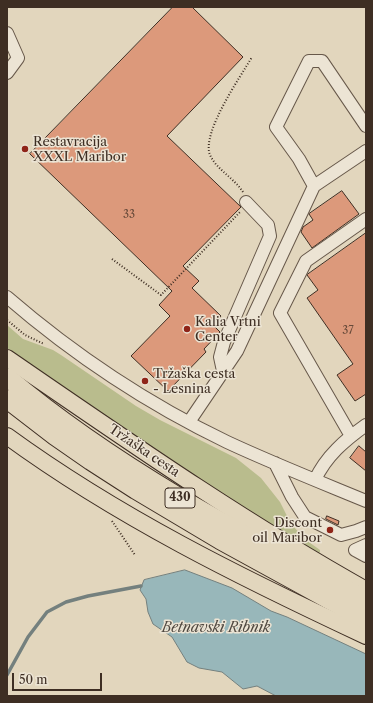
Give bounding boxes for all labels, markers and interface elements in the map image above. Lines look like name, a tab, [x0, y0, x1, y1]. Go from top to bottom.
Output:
place label: Restavracija XXXL Maribor	[33, 134, 126, 165]
marker: Restavracija XXXL Maribor	[20, 144, 30, 154]
house number: 33	[123, 208, 135, 222]
place label: Kalia Vrtni Center	[195, 314, 261, 345]
marker: Kalia Vrtni Center	[182, 324, 192, 334]
house number: 37	[342, 324, 354, 338]
place label: Tržaška cesta - Lesnina	[153, 366, 235, 397]
marker: Tržaška cesta - Lesnina	[140, 376, 150, 386]
street label: Tržaška cesta	[106, 422, 182, 480]
road number: 430	[165, 488, 195, 508]
place label: Discont oil Maribor	[252, 515, 322, 546]
marker: Discont oil Maribor	[325, 525, 335, 535]
water label: Betnavski Ribnik	[162, 620, 270, 636]
scale bar	[14, 665, 104, 691]
text: 50 m	[19, 672, 48, 687]

